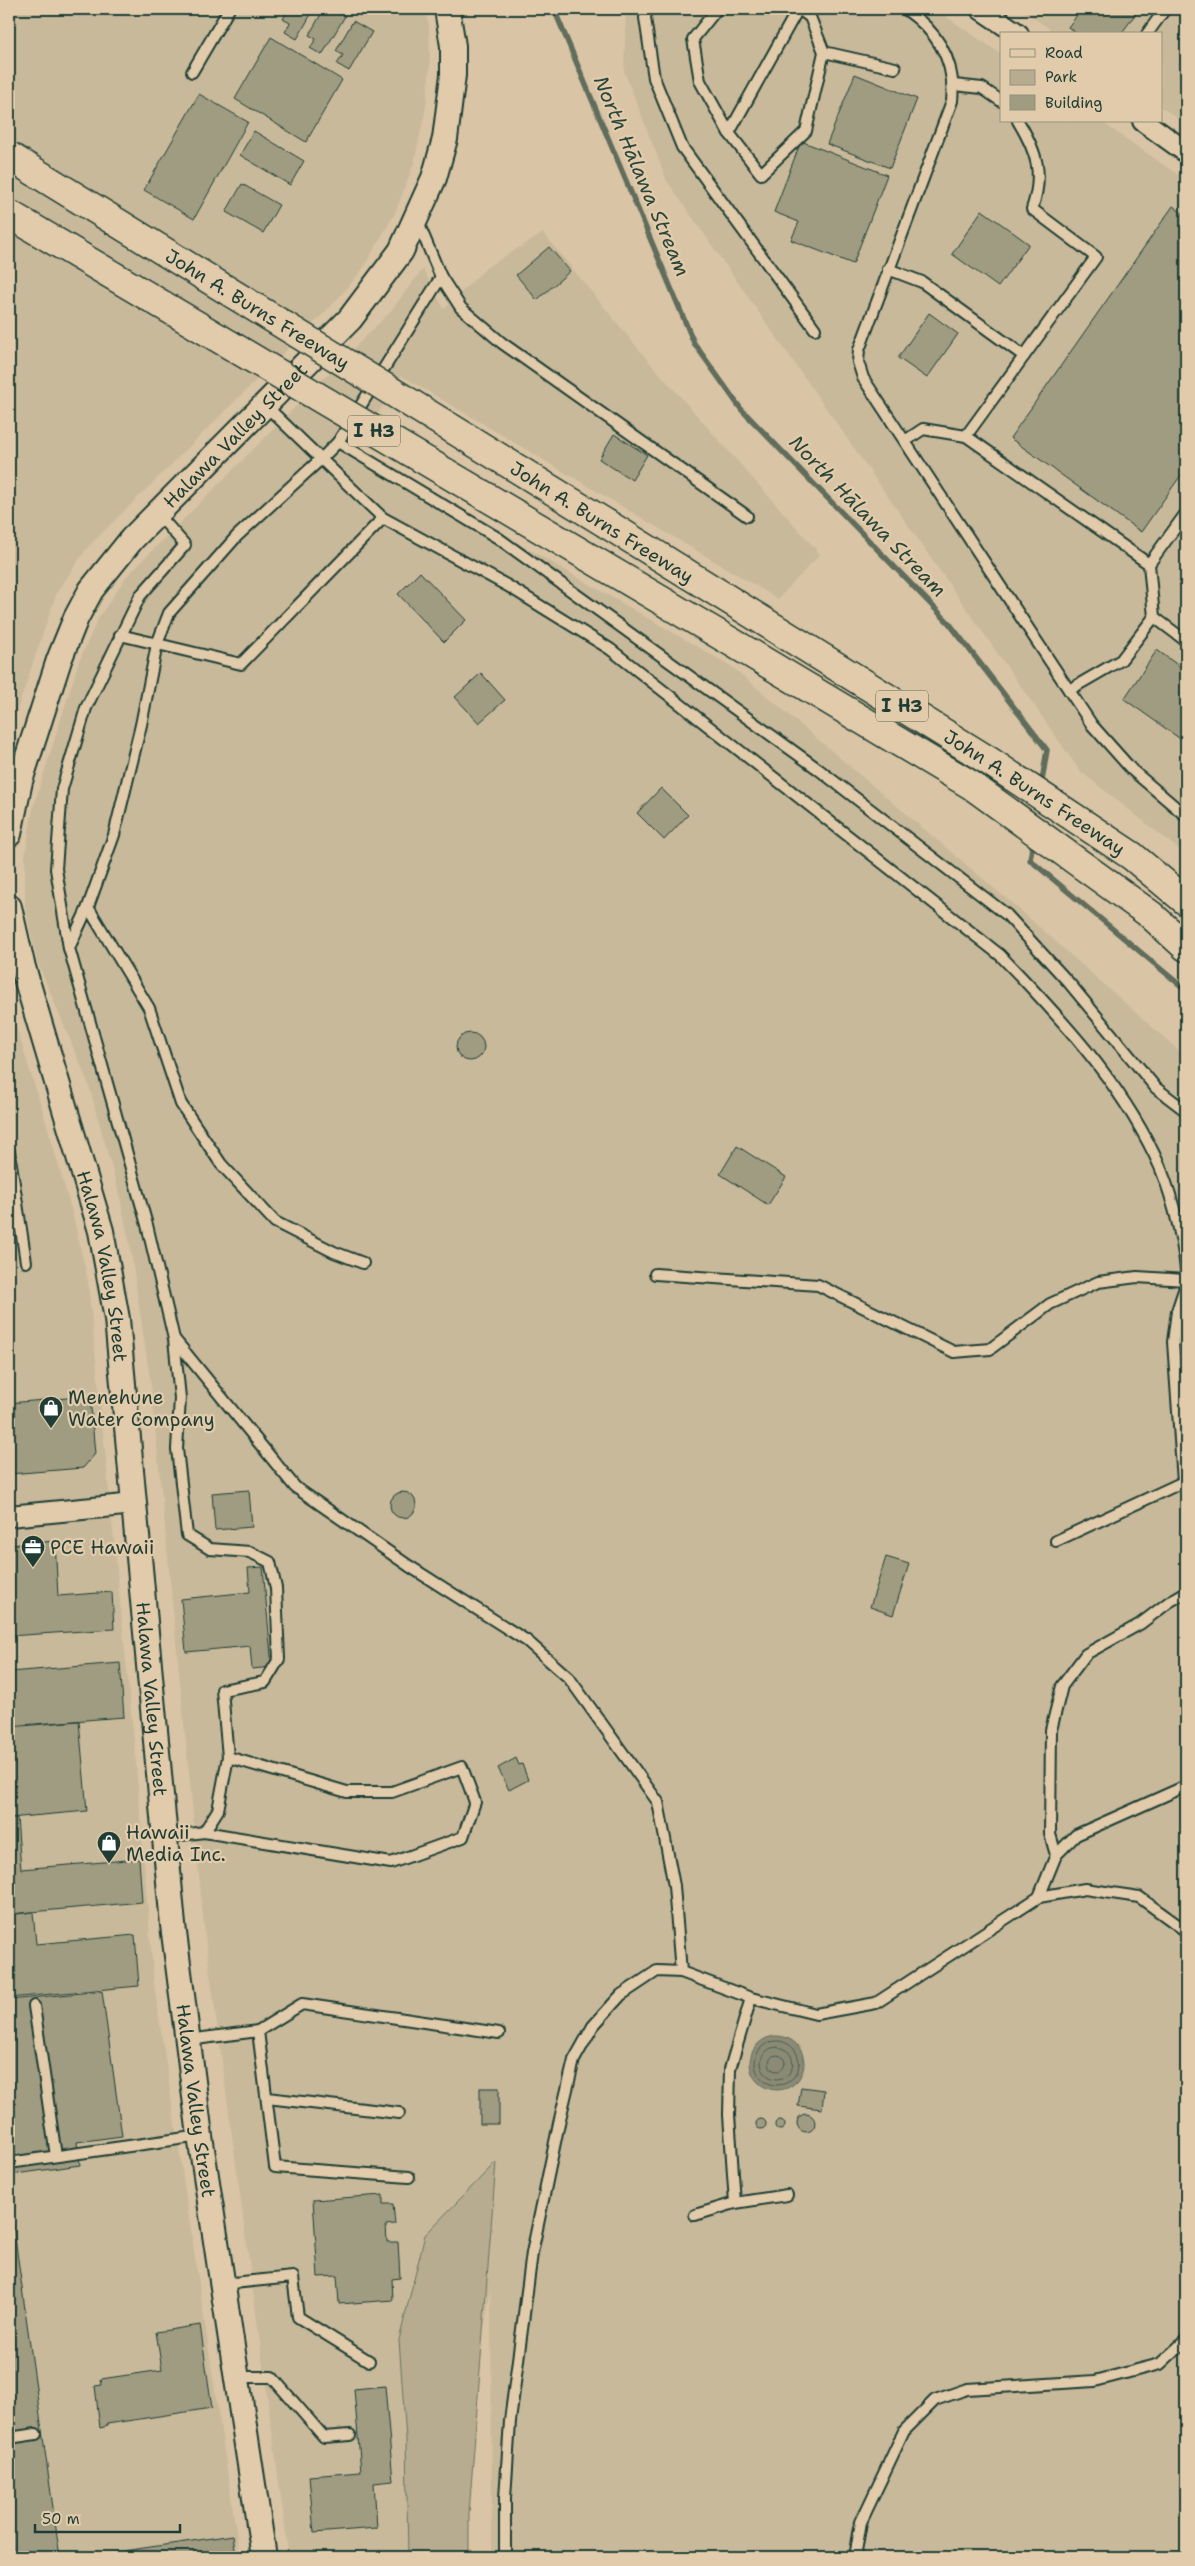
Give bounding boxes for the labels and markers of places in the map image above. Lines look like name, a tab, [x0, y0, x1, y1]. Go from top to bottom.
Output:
place label: Menehune Water Company	[68, 1385, 215, 1432]
shop icon: Menehune Water Company	[38, 1395, 64, 1429]
office icon: PCE Hawaii	[20, 1534, 46, 1568]
place label: PCE Hawaii	[50, 1535, 154, 1560]
place label: Hawaii Media Inc.	[126, 1820, 226, 1867]
shop icon: Hawaii Media Inc.	[96, 1830, 122, 1864]

